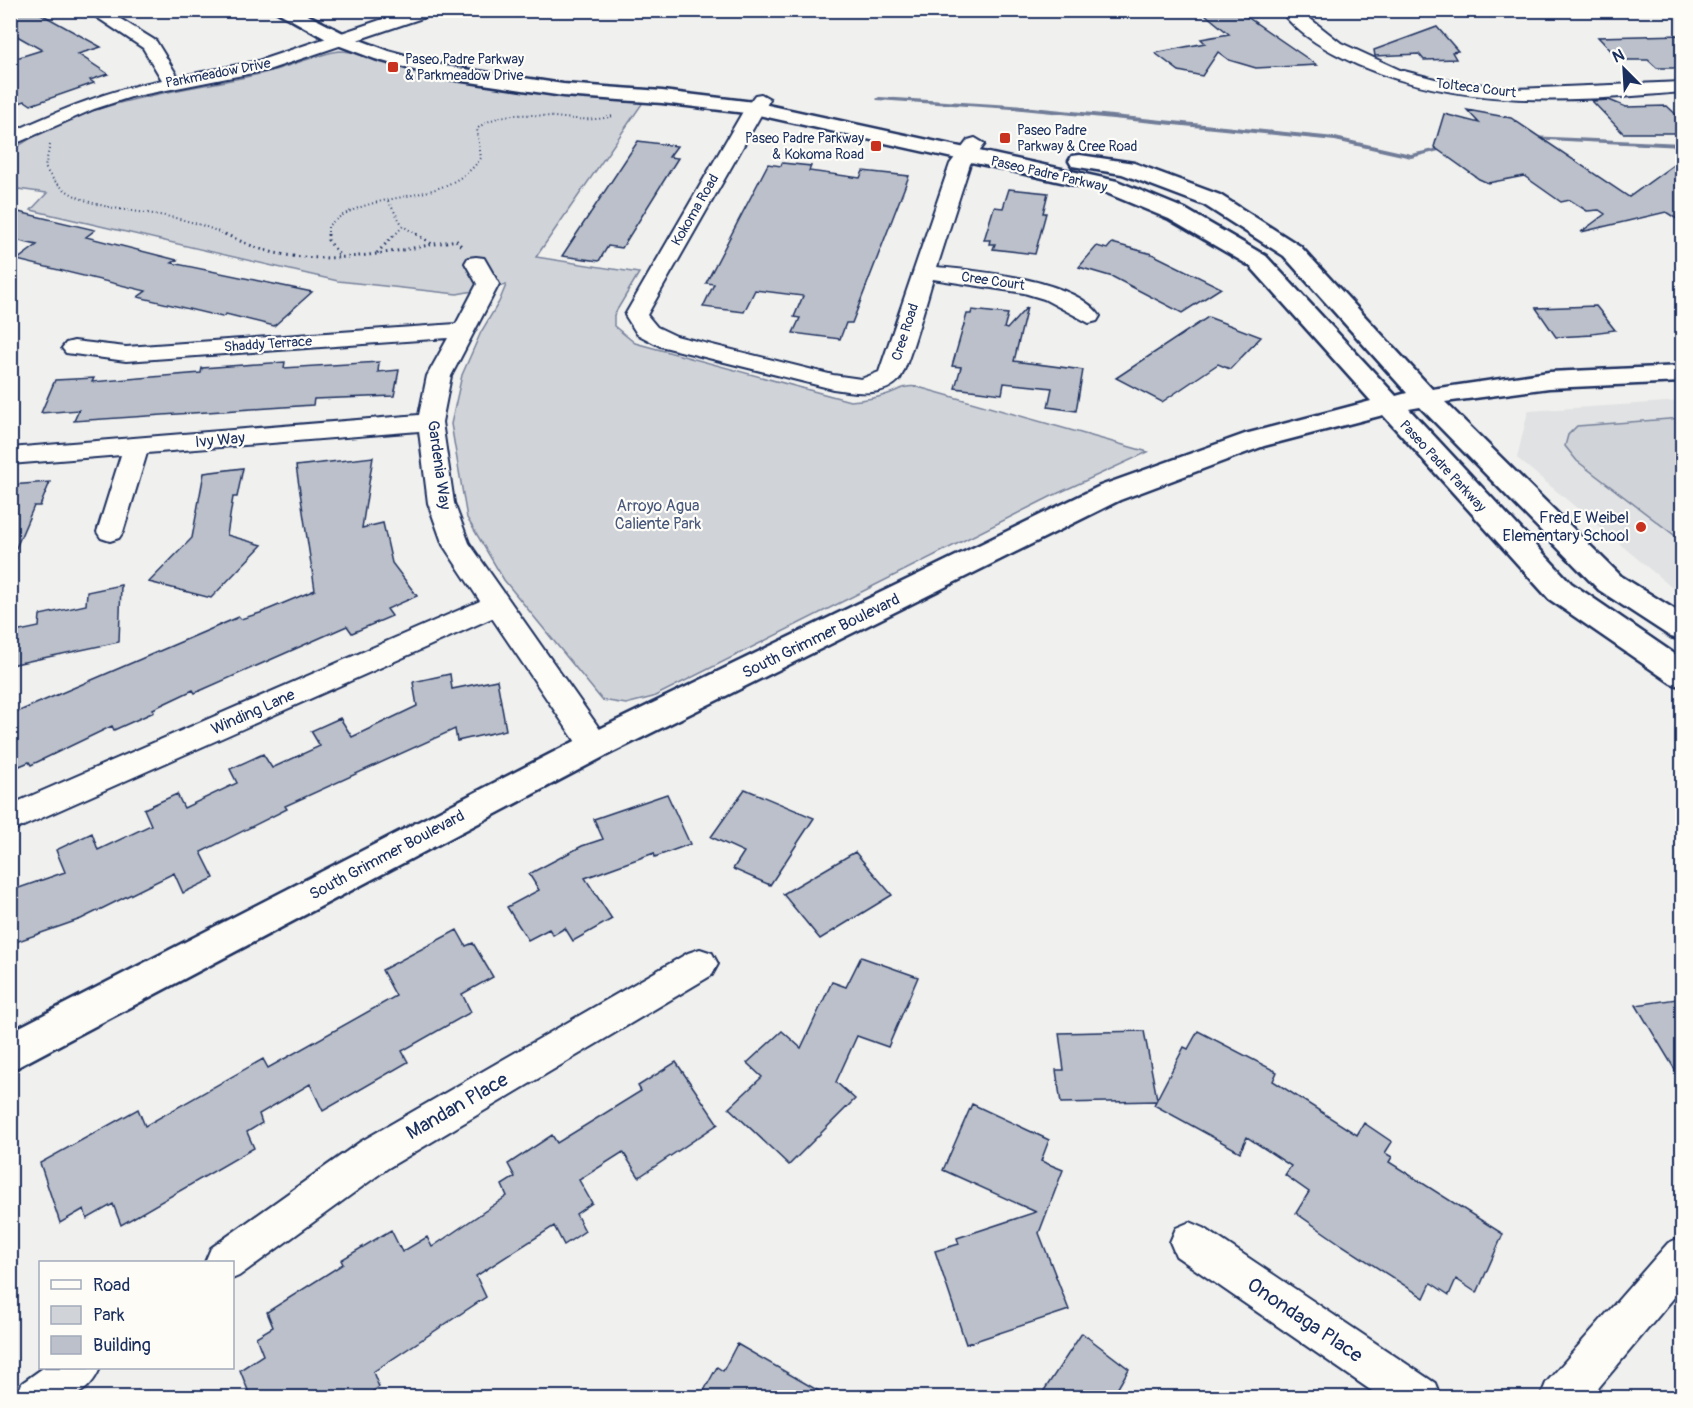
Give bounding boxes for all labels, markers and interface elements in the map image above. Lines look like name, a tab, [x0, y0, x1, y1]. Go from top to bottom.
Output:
north arrow	[1594, 39, 1654, 99]
text: N	[1609, 45, 1627, 68]
place label: Paseo Padre Parkway & Parkmeadow Drive	[405, 51, 524, 84]
street label: Parkmeadow Drive	[164, 54, 272, 92]
marker: Paseo Padre Parkway & Parkmeadow Drive	[386, 60, 400, 74]
street label: Tolteca Court	[1435, 75, 1518, 101]
place label: Paseo Padre Parkway & Cree Road	[1017, 122, 1138, 155]
place label: Paseo Padre Parkway & Kokoma Road	[745, 130, 864, 163]
marker: Paseo Padre Parkway & Cree Road	[998, 131, 1012, 145]
marker: Paseo Padre Parkway & Kokoma Road	[869, 139, 883, 153]
street label: Paseo Padre Parkway	[989, 152, 1109, 196]
street label: Kokoma Road	[668, 171, 722, 249]
street label: Cree Court	[960, 268, 1026, 294]
street label: Cree Road	[888, 301, 922, 363]
street label: Shaddy Terrace	[223, 332, 313, 356]
street label: Paseo Padre Parkway	[1396, 417, 1490, 515]
street label: Gardenia Way	[423, 419, 455, 511]
street label: Ivy Way	[194, 428, 246, 452]
park label: Arroyo Agua Caliente Park	[615, 496, 701, 534]
place label: Fred E Weibel Elementary School	[1503, 508, 1629, 546]
marker: Fred E Weibel Elementary School	[1634, 520, 1648, 534]
street label: South Grimmer Boulevard	[739, 589, 903, 683]
street label: Winding Lane	[208, 685, 298, 739]
street label: South Grimmer Boulevard	[306, 806, 468, 904]
street label: Mandan Place	[402, 1067, 513, 1145]
legend	[39, 1261, 234, 1369]
street label: Onondaga Place	[1242, 1272, 1368, 1368]
text: Road	[93, 1274, 130, 1297]
text: Park	[93, 1304, 125, 1327]
text: Building	[93, 1334, 151, 1357]

